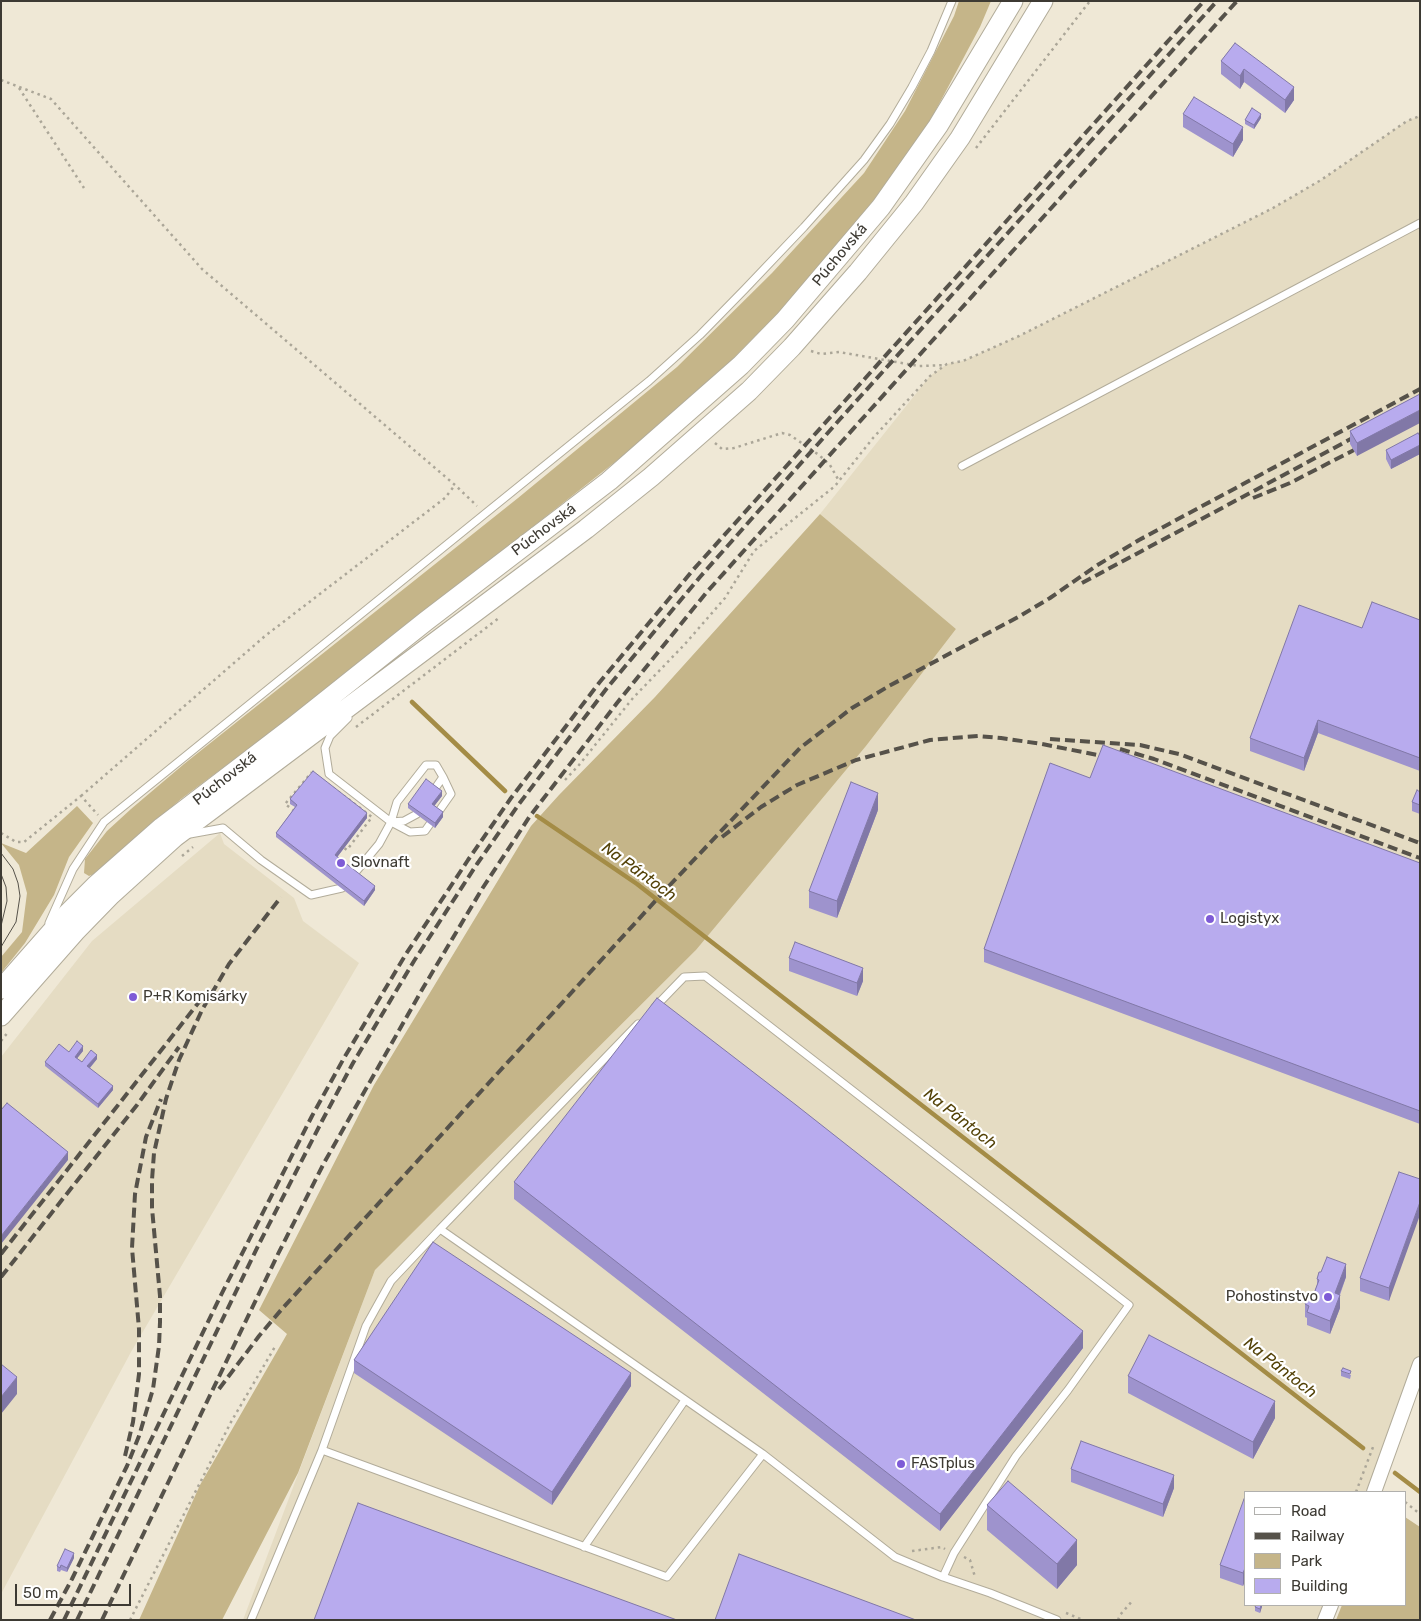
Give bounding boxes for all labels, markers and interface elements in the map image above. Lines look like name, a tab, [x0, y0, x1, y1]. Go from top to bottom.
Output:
street label: Púchovská	[809, 220, 871, 290]
street label: Púchovská	[508, 500, 580, 560]
street label: Púchovská	[190, 749, 260, 809]
water label: Na Pántoch	[598, 838, 680, 906]
place label: Slovnaft	[351, 854, 410, 872]
marker: Slovnaft	[335, 857, 347, 869]
place label: Logistyx	[1220, 910, 1279, 928]
marker: Logistyx	[1204, 913, 1216, 925]
place label: P+R Komisárky	[143, 988, 247, 1006]
marker: P+R Komisárky	[127, 991, 139, 1003]
water label: Na Pántoch	[920, 1084, 1000, 1154]
place label: Pohostinstvo	[1226, 1288, 1318, 1306]
marker: Pohostinstvo	[1322, 1291, 1334, 1303]
water label: Na Pántoch	[1240, 1333, 1320, 1403]
place label: FASTplus	[911, 1455, 975, 1473]
marker: FASTplus	[895, 1458, 907, 1470]
legend	[1244, 1491, 1406, 1606]
text: Road	[1291, 1502, 1327, 1520]
text: Railway	[1291, 1527, 1345, 1545]
text: Park	[1291, 1552, 1322, 1570]
scale bar	[18, 1574, 134, 1606]
text: Building	[1291, 1577, 1348, 1595]
text: 50 m	[23, 1584, 58, 1602]

